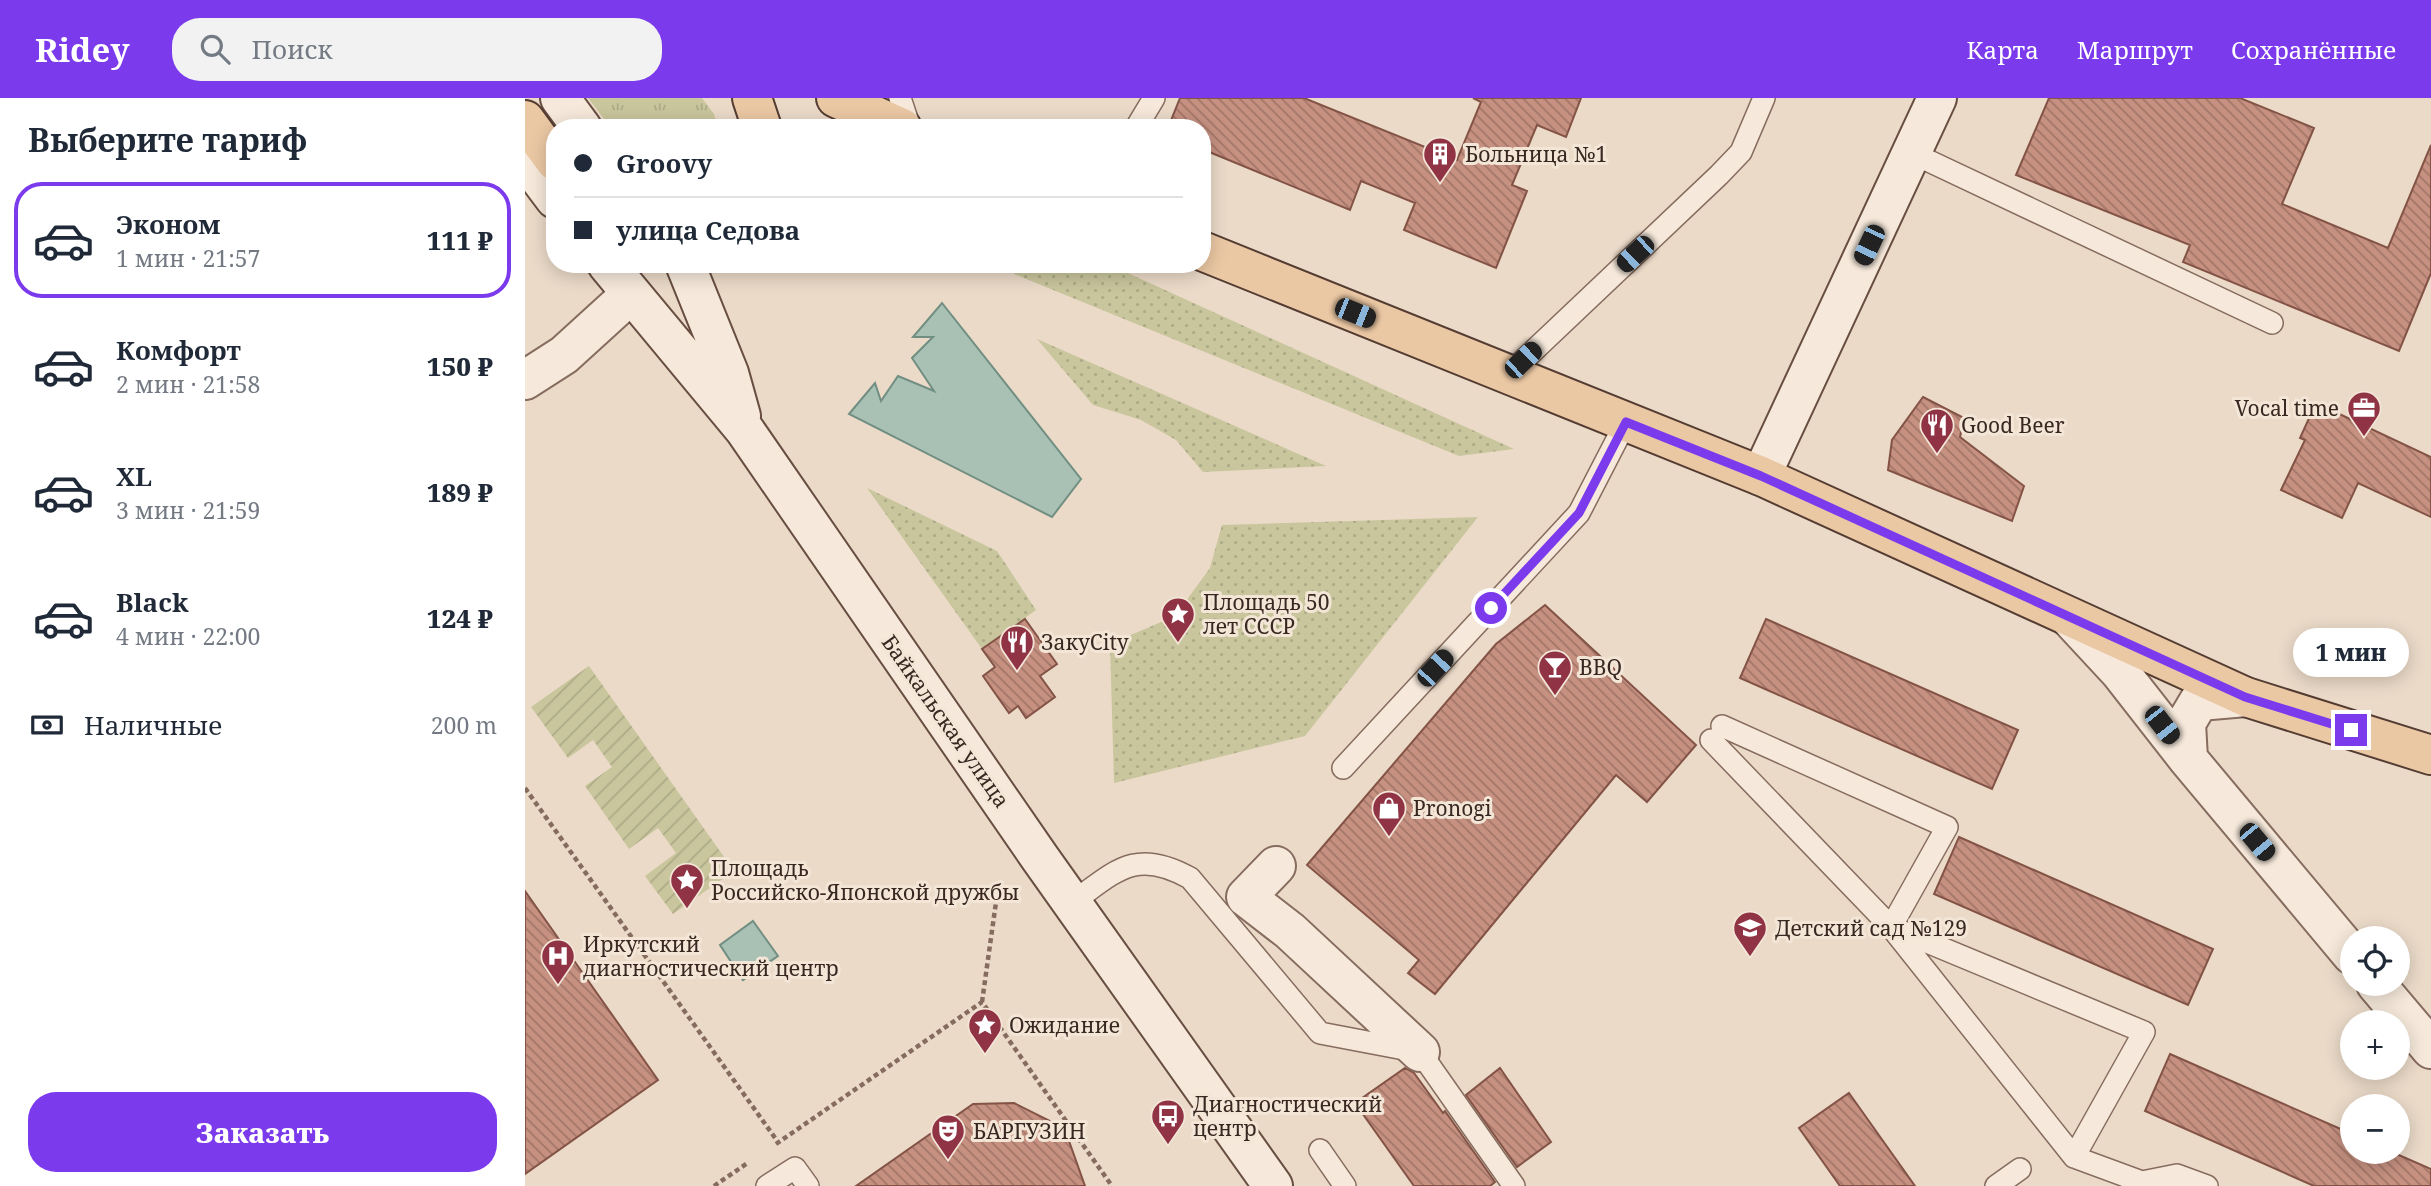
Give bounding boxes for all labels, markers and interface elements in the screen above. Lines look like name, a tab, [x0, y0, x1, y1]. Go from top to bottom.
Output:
search box	[172, 18, 662, 81]
text: Ridey	[35, 27, 130, 72]
icon: search	[196, 30, 234, 68]
text: Поиск	[252, 31, 333, 67]
text: Карта	[1967, 33, 2039, 66]
text: Маршрут	[2077, 33, 2193, 66]
text: Сохранённые	[2231, 33, 2396, 66]
text: Выберите тариф	[28, 118, 307, 161]
building icon: Больница №1	[1421, 135, 1459, 184]
place label: Больница №1	[1465, 140, 1607, 168]
text: Groovy	[616, 145, 712, 181]
text: Эконом	[116, 206, 220, 242]
icon: car	[32, 209, 95, 272]
text: улица Седова	[616, 212, 800, 248]
text: 111 ₽	[427, 222, 493, 258]
car	[1851, 222, 1888, 268]
car	[1613, 232, 1658, 276]
text: 1 мин · 21:57	[116, 242, 260, 274]
car	[1332, 295, 1379, 331]
text: Комфорт	[116, 332, 241, 368]
icon: car	[32, 335, 95, 398]
car	[1501, 338, 1546, 382]
text: 150 ₽	[427, 348, 493, 384]
text: 2 мин · 21:58	[116, 368, 260, 400]
office icon: Vocal time	[2345, 389, 2383, 438]
place label: Vocal time	[2235, 394, 2339, 422]
restaurant icon: Good Beer	[1918, 406, 1956, 455]
place label: Good Beer	[1961, 411, 2065, 439]
text: XL	[116, 458, 152, 494]
icon: car	[32, 461, 95, 524]
text: 189 ₽	[427, 474, 493, 510]
text: 3 мин · 21:59	[116, 494, 260, 526]
text: Black	[116, 584, 189, 620]
icon: car	[32, 587, 95, 650]
place label: Площадь 50 лет СССР	[1203, 588, 1329, 640]
route start	[1475, 592, 1507, 624]
place icon: Площадь 50 лет СССР	[1159, 595, 1197, 644]
text: 124 ₽	[427, 600, 493, 636]
text: 4 мин · 22:00	[116, 620, 260, 652]
restaurant icon: ЗакуCity	[998, 623, 1036, 672]
place label: ЗакуCity	[1041, 628, 1129, 656]
callout: 1 мин	[2293, 628, 2409, 678]
street label: Байкальская улица	[876, 629, 1016, 813]
text: 1 мин	[2316, 636, 2386, 668]
car	[1413, 645, 1458, 691]
bar icon: BBQ	[1536, 648, 1574, 697]
place label: BBQ	[1579, 653, 1622, 681]
car	[2141, 702, 2184, 748]
icon: cash	[28, 706, 66, 744]
text: Наличные	[84, 707, 222, 743]
text: 200 m	[431, 709, 497, 741]
route end	[2335, 714, 2367, 746]
shop icon: Pronogi	[1370, 789, 1408, 838]
place label: Pronogi	[1413, 794, 1492, 822]
car	[2236, 819, 2279, 865]
place label: Площадь Российско-Японской дружбы	[711, 854, 1019, 906]
place icon: Площадь Российско-Японской дружбы	[668, 861, 706, 910]
school or university icon: Детский сад №129	[1731, 909, 1769, 958]
place label: Детский сад №129	[1775, 914, 1967, 942]
map controls	[2340, 926, 2410, 1164]
button: locate	[2340, 926, 2410, 996]
place label: Иркутский диагностический центр	[583, 930, 839, 982]
hospital icon: Иркутский диагностический центр	[539, 937, 577, 986]
place icon: Ожидание	[966, 1006, 1004, 1055]
button: +	[2340, 1010, 2410, 1080]
place label: Ожидание	[1009, 1011, 1120, 1039]
place label: Диагностический центр	[1193, 1090, 1382, 1142]
button: Заказать	[28, 1092, 497, 1172]
button: −	[2340, 1094, 2410, 1164]
bus stop icon: Диагностический центр	[1149, 1097, 1187, 1146]
theatre icon: БАРГУЗИН	[929, 1112, 967, 1161]
place label: БАРГУЗИН	[973, 1117, 1086, 1145]

